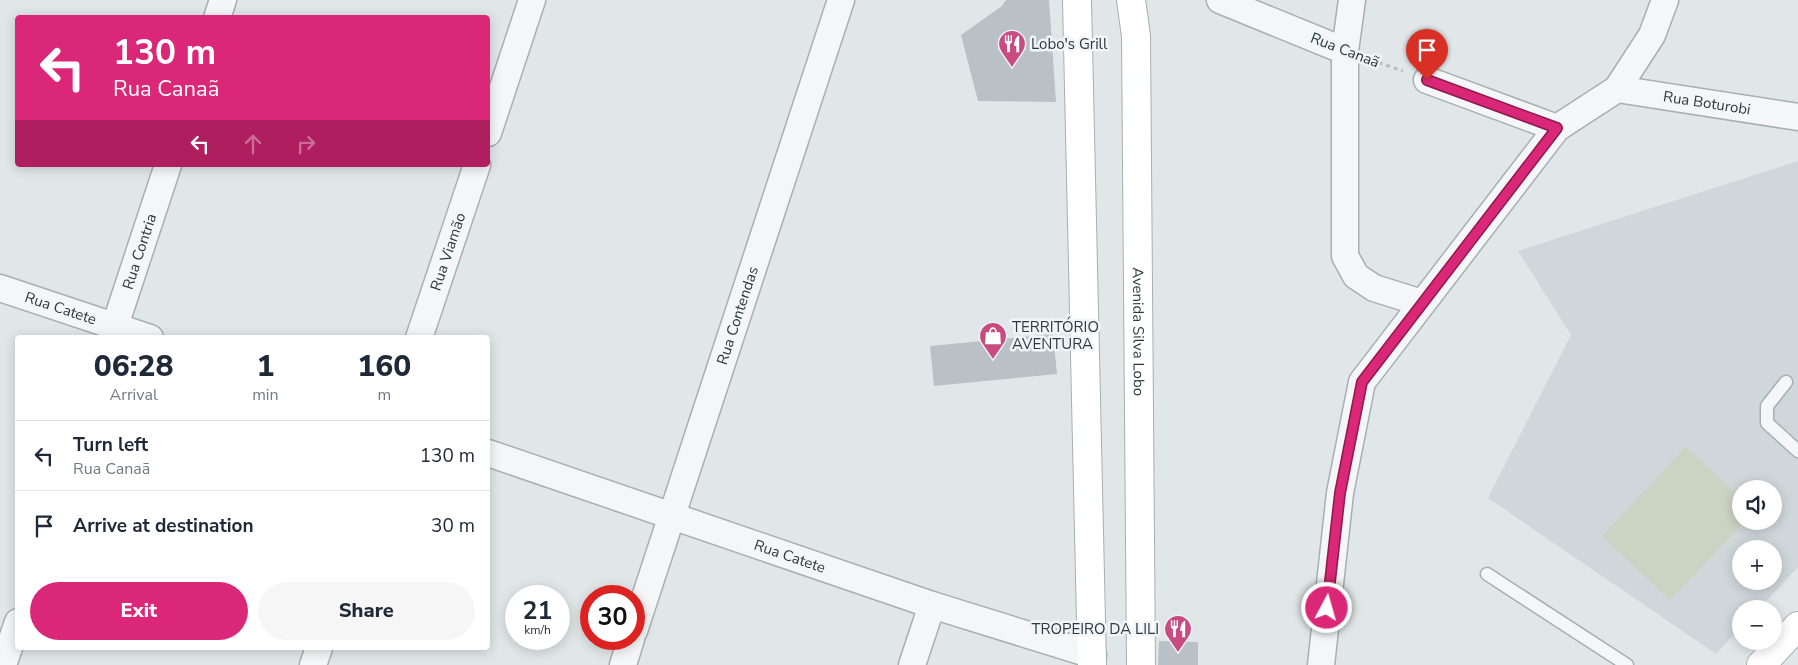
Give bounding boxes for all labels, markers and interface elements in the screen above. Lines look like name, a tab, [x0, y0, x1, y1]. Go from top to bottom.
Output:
street label: Rua Canaã	[1308, 28, 1382, 72]
text: 130 m	[113, 29, 216, 76]
restaurant icon: Lobo's Grill	[997, 29, 1027, 68]
pin	[1406, 29, 1448, 80]
place label: Lobo's Grill	[1031, 34, 1108, 54]
icon: left	[30, 35, 95, 100]
icon: arrive	[1413, 36, 1441, 64]
text: Rua Canaã	[113, 74, 219, 104]
street label: Rua Boturobi	[1662, 86, 1752, 120]
icon: left	[186, 130, 214, 158]
icon: ahead	[239, 130, 267, 158]
icon: right	[292, 130, 320, 158]
street label: Rua Viamão	[426, 210, 470, 293]
street label: Rua Contria	[118, 211, 161, 292]
street label: Rua Contendas	[712, 264, 763, 367]
street label: Avenida Silva Lobo	[1128, 267, 1149, 396]
street label: Rua Catete	[22, 287, 99, 329]
place label: TERRITÓRIO AVENTURA	[1012, 316, 1099, 354]
shop icon: TERRITÓRIO AVENTURA	[978, 321, 1008, 360]
text: 06:28	[94, 346, 173, 387]
text: 1	[256, 346, 274, 387]
text: 160	[357, 346, 411, 387]
text: Arrival	[110, 384, 158, 406]
text: min	[252, 384, 279, 406]
text: m	[377, 384, 391, 406]
text: Turn left	[73, 432, 148, 458]
icon: left	[30, 442, 58, 470]
text: 130 m	[420, 443, 475, 469]
text: Rua Canaã	[73, 458, 150, 480]
map controls	[1732, 480, 1782, 650]
button: sound	[1732, 480, 1782, 530]
icon: arrive	[30, 512, 58, 540]
text: Arrive at destination	[73, 513, 254, 539]
text: 30 m	[431, 513, 475, 539]
street label: Rua Catete	[751, 535, 828, 578]
button: +	[1732, 540, 1782, 590]
position arrow	[1300, 581, 1352, 633]
button: Exit	[30, 582, 248, 640]
button: Share	[258, 582, 475, 640]
speed limit sign: 30	[580, 585, 645, 650]
text: 21	[522, 594, 553, 628]
button: −	[1732, 600, 1782, 650]
restaurant icon: TROPEIRO DA LILI	[1163, 614, 1193, 653]
place label: TROPEIRO DA LILI	[1031, 619, 1159, 639]
text: km/h	[524, 622, 551, 638]

